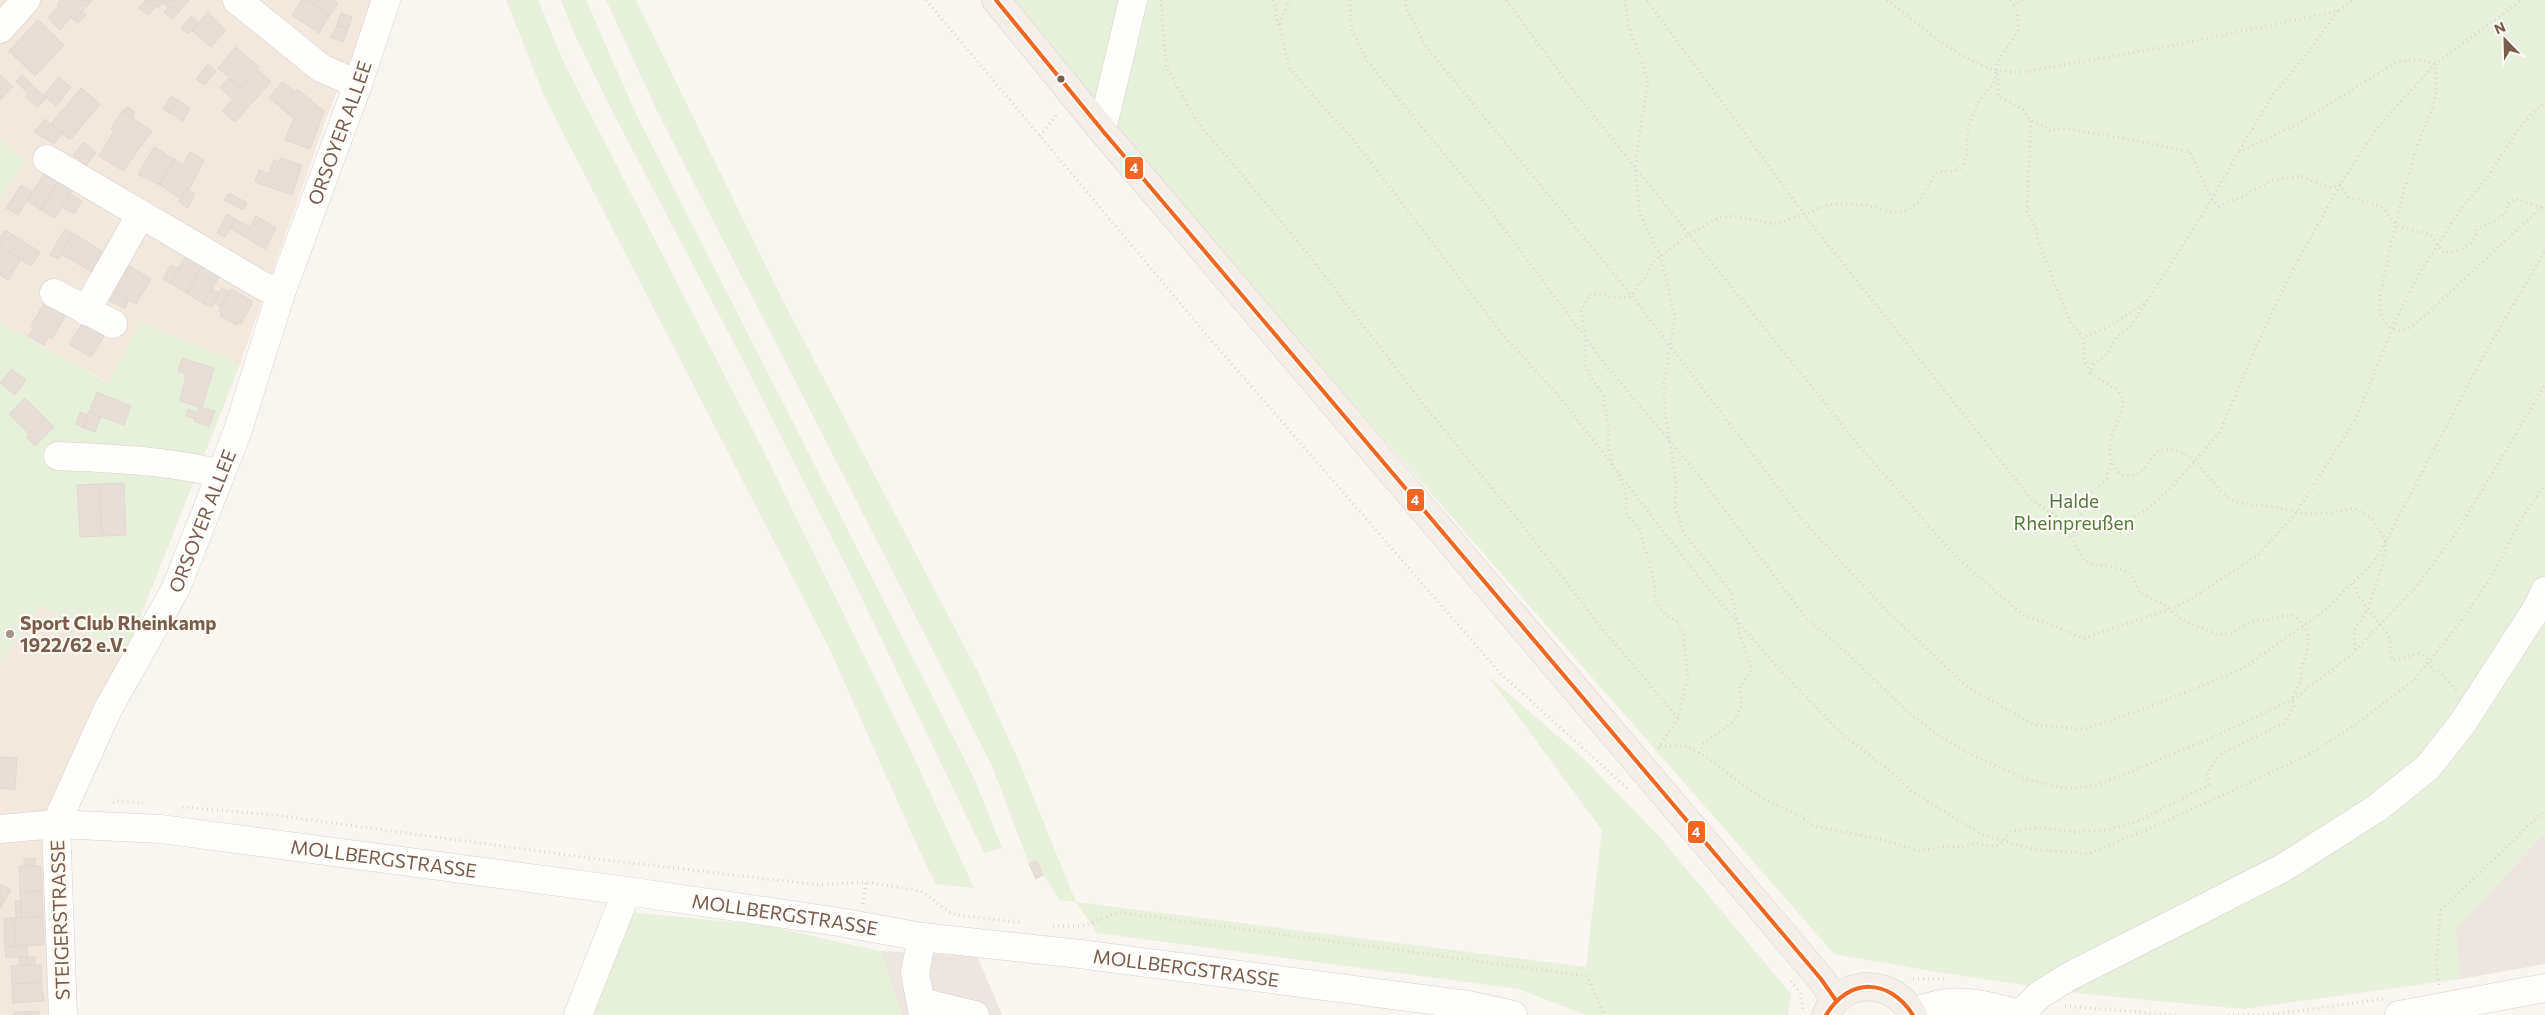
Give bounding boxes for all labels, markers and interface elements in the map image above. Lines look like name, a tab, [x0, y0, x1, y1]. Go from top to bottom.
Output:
north arrow	[2480, 15, 2530, 65]
text: N	[2492, 18, 2508, 37]
street label: ORSOYER ALLEE	[302, 58, 376, 208]
unlabelled marker	[1056, 74, 1066, 84]
line badge: 4	[1124, 156, 1144, 180]
text: 4	[1130, 159, 1139, 176]
street label: ORSOYER ALLEE	[163, 446, 240, 596]
line badge: 4	[1406, 488, 1425, 512]
park label: Halde Rheinpreußen	[2014, 489, 2134, 534]
text: 4	[1411, 491, 1420, 508]
place label: Sport Club Rheinkamp 1922/62 e.V.	[20, 611, 217, 656]
marker: Sport Club Rheinkamp 1922/62 e.V.	[4, 628, 16, 640]
line badge: 4	[1687, 820, 1706, 844]
text: 4	[1692, 823, 1701, 840]
street label: MOLLBERGSTRASSE	[289, 834, 478, 882]
street label: STEIGERSTRASSE	[45, 840, 74, 1000]
street label: MOLLBERGSTRASSE	[690, 889, 880, 940]
street label: MOLLBERGSTRASSE	[1092, 944, 1281, 991]

